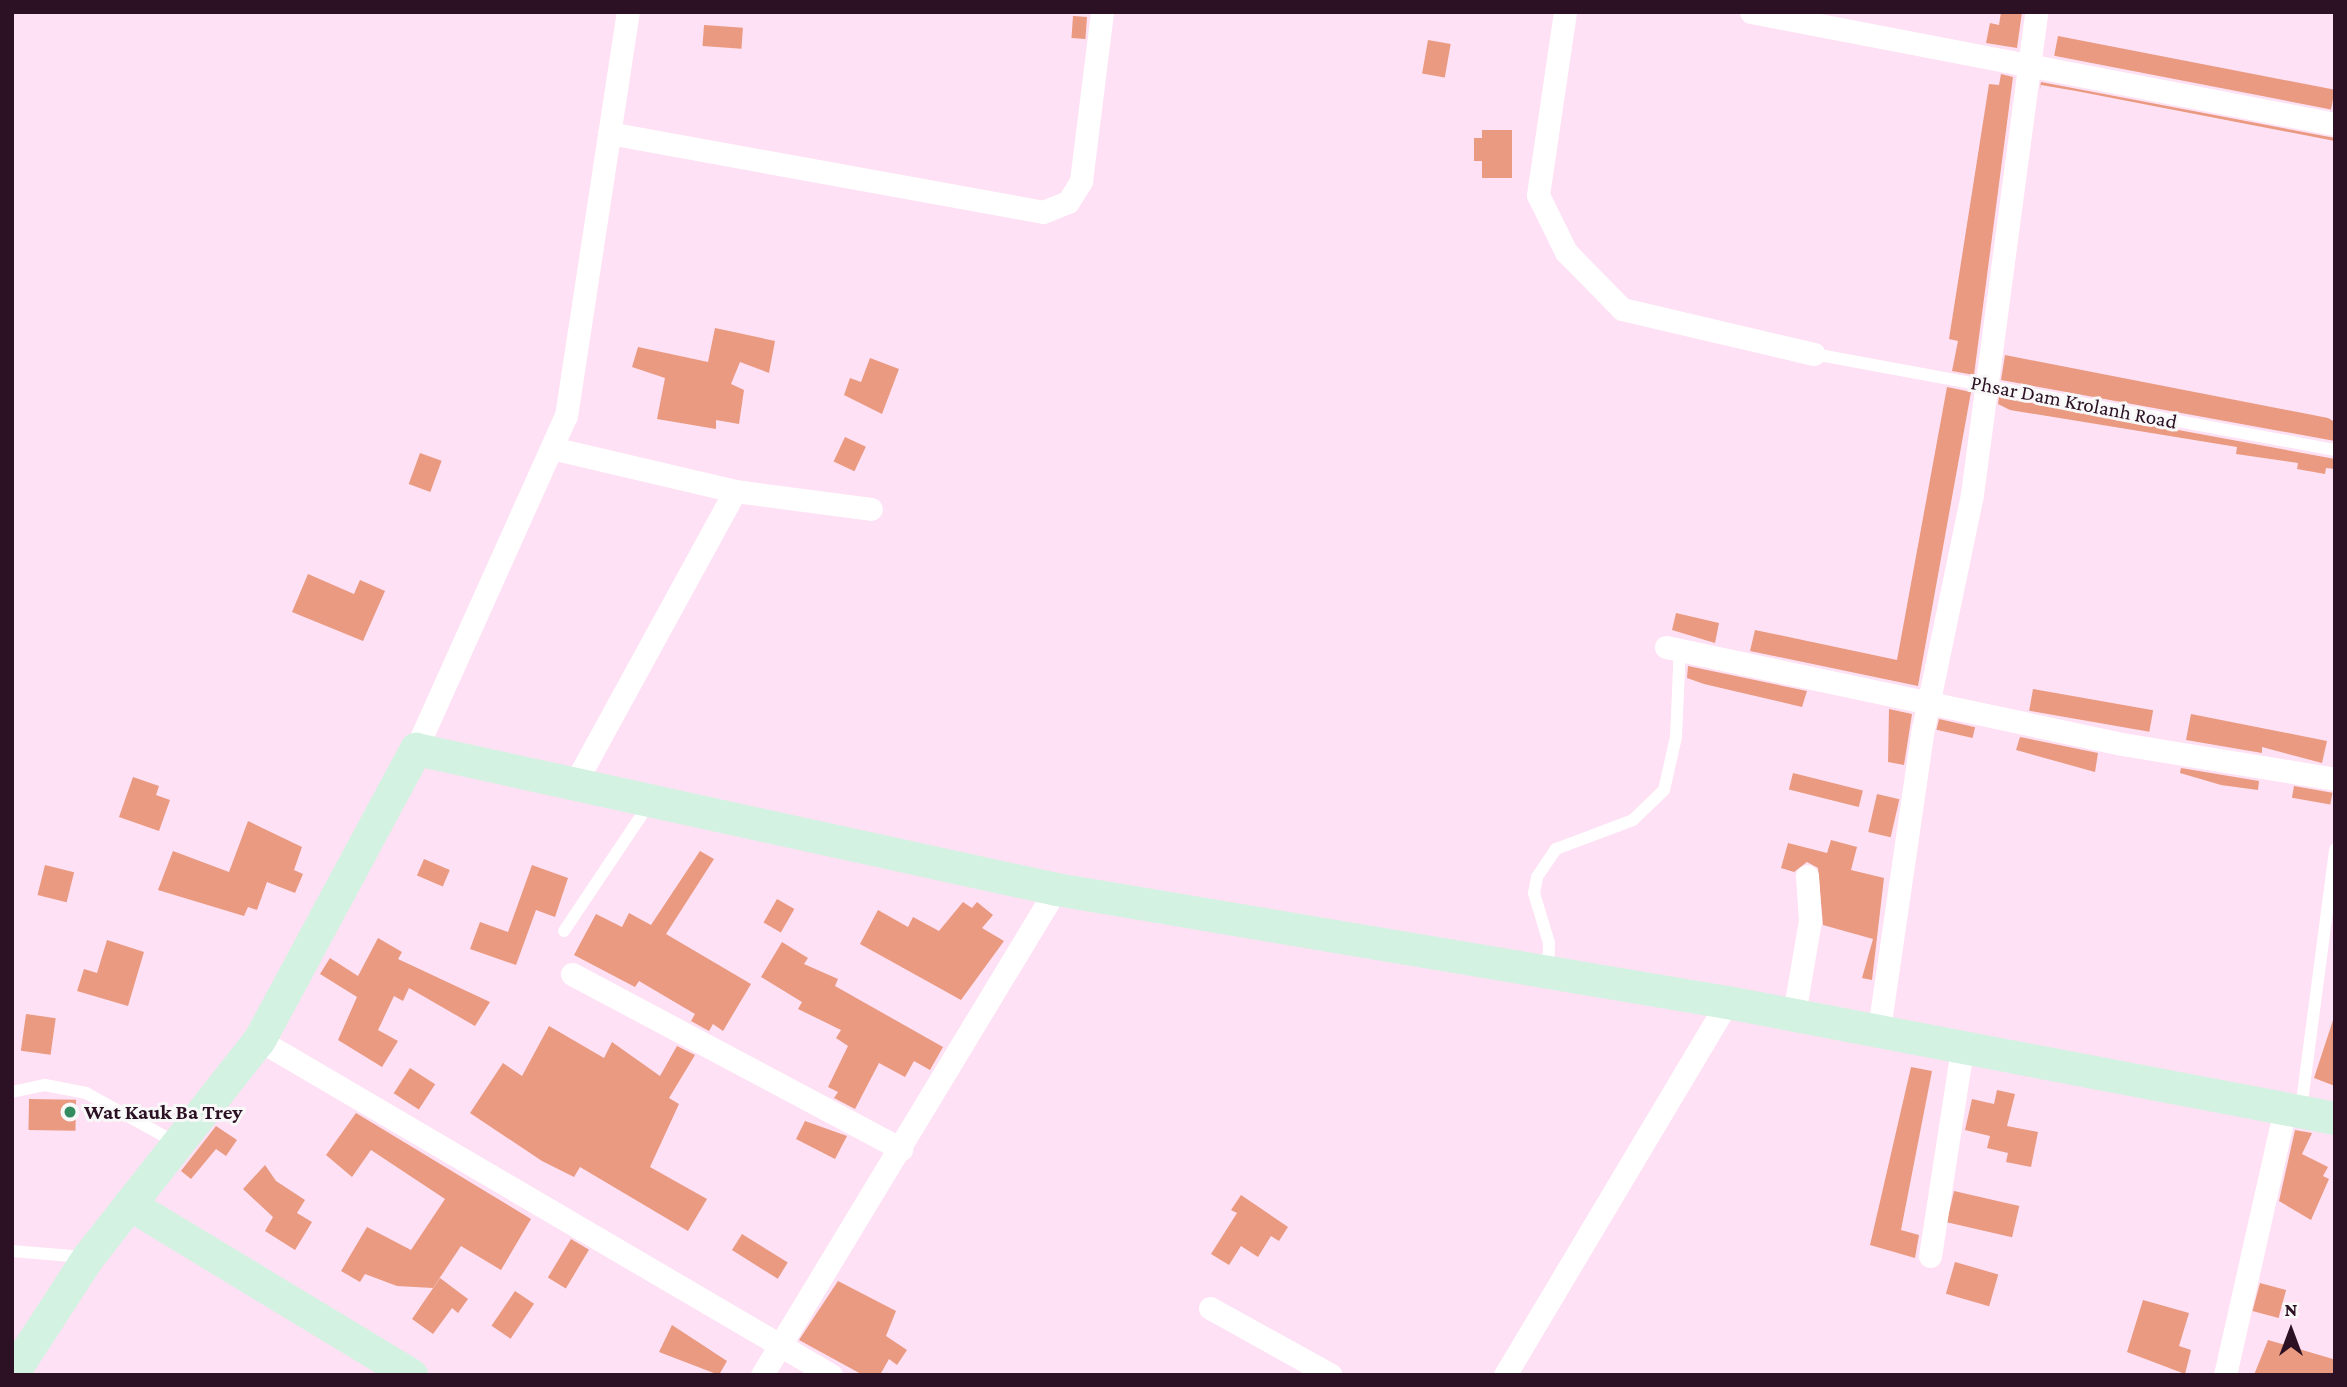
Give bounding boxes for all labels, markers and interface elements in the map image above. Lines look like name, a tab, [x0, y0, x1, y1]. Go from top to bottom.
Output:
street label: Phsar Dam Krolanh Road	[1969, 370, 2179, 434]
place label: Wat Kauk Ba Trey	[84, 1099, 242, 1125]
marker: Wat Kauk Ba Trey	[62, 1104, 78, 1120]
north arrow	[2256, 1296, 2326, 1366]
text: N	[2285, 1299, 2297, 1320]

